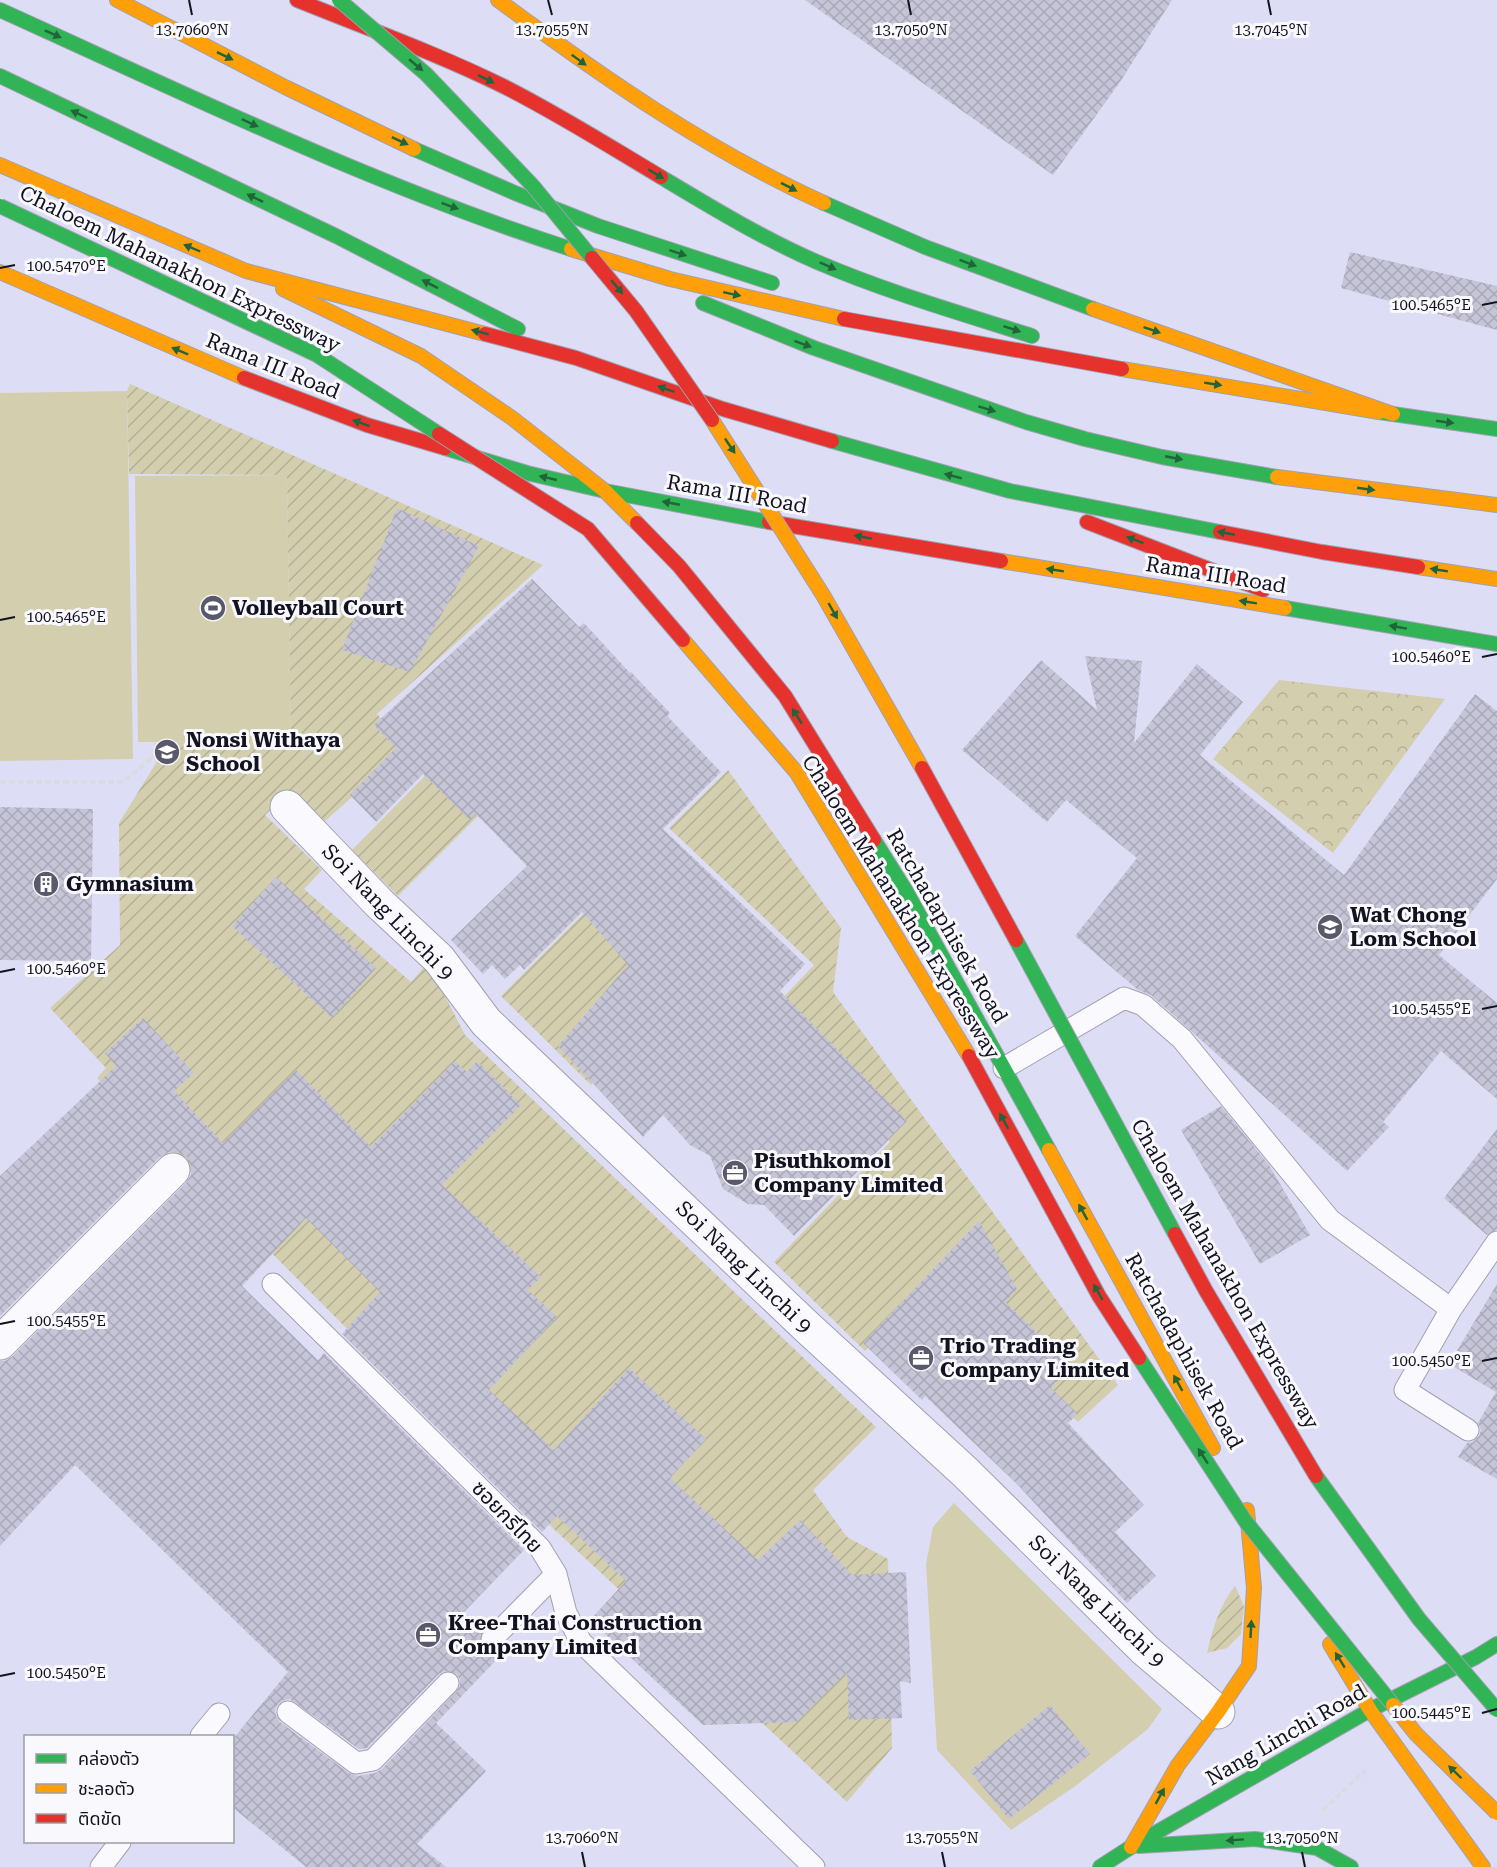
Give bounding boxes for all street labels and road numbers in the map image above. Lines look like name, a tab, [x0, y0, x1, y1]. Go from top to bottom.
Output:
street label: Chaloem Mahanakhon Expressway	[16, 181, 345, 358]
street label: Rama III Road	[203, 328, 344, 404]
street label: Rama III Road	[665, 470, 810, 518]
street label: Rama III Road	[1144, 552, 1289, 598]
street label: Chaloem Mahanakhon Expressway	[797, 751, 1005, 1064]
street label: Ratchadaphisek Road	[882, 825, 1013, 1028]
street label: Soi Nang Linchi 9	[317, 839, 459, 985]
street label: Chaloem Mahanakhon Expressway	[1126, 1115, 1324, 1434]
street label: Soi Nang Linchi 9	[671, 1196, 817, 1338]
street label: Ratchadaphisek Road	[1120, 1249, 1248, 1453]
street label: ซอยกรีไทย	[467, 1476, 547, 1558]
street label: Soi Nang Linchi 9	[1024, 1530, 1170, 1672]
street label: Nang Linchi Road	[1202, 1679, 1371, 1791]

